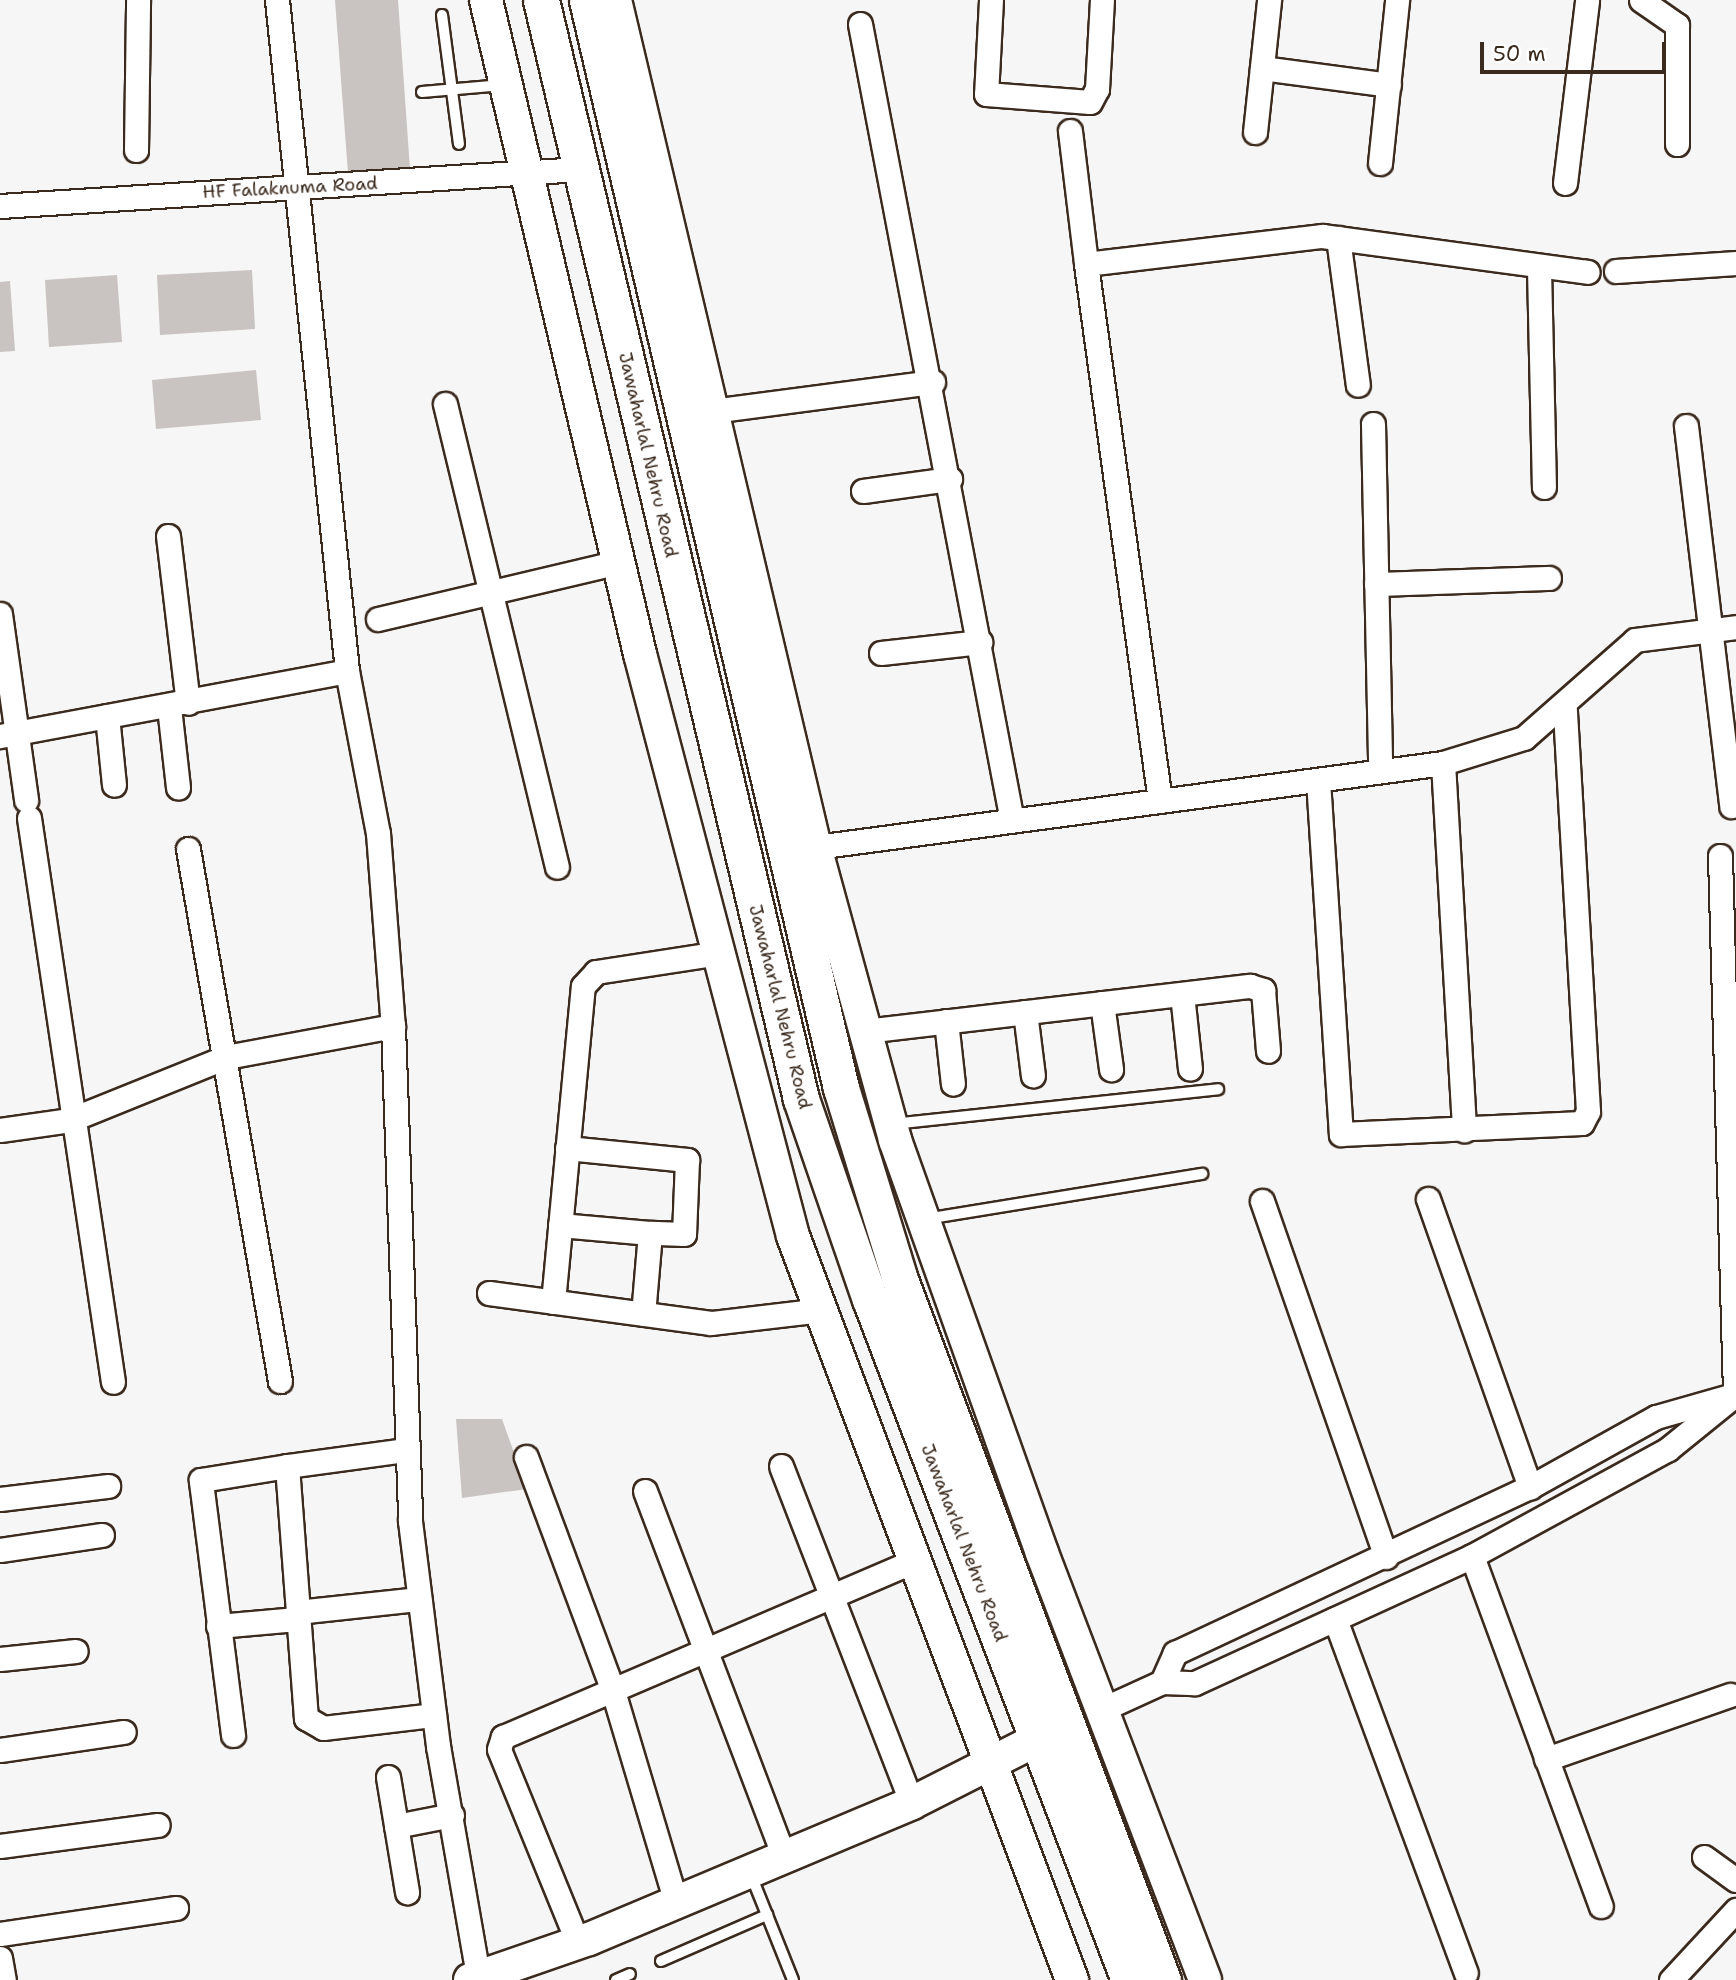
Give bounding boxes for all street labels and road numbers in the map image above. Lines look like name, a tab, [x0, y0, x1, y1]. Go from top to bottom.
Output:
street label: HF Falaknuma Road	[202, 173, 378, 203]
street label: Jawaharlal Nehru Road	[614, 350, 682, 560]
street label: Jawaharlal Nehru Road	[744, 902, 816, 1112]
street label: Jawaharlal Nehru Road	[916, 1441, 1012, 1645]

